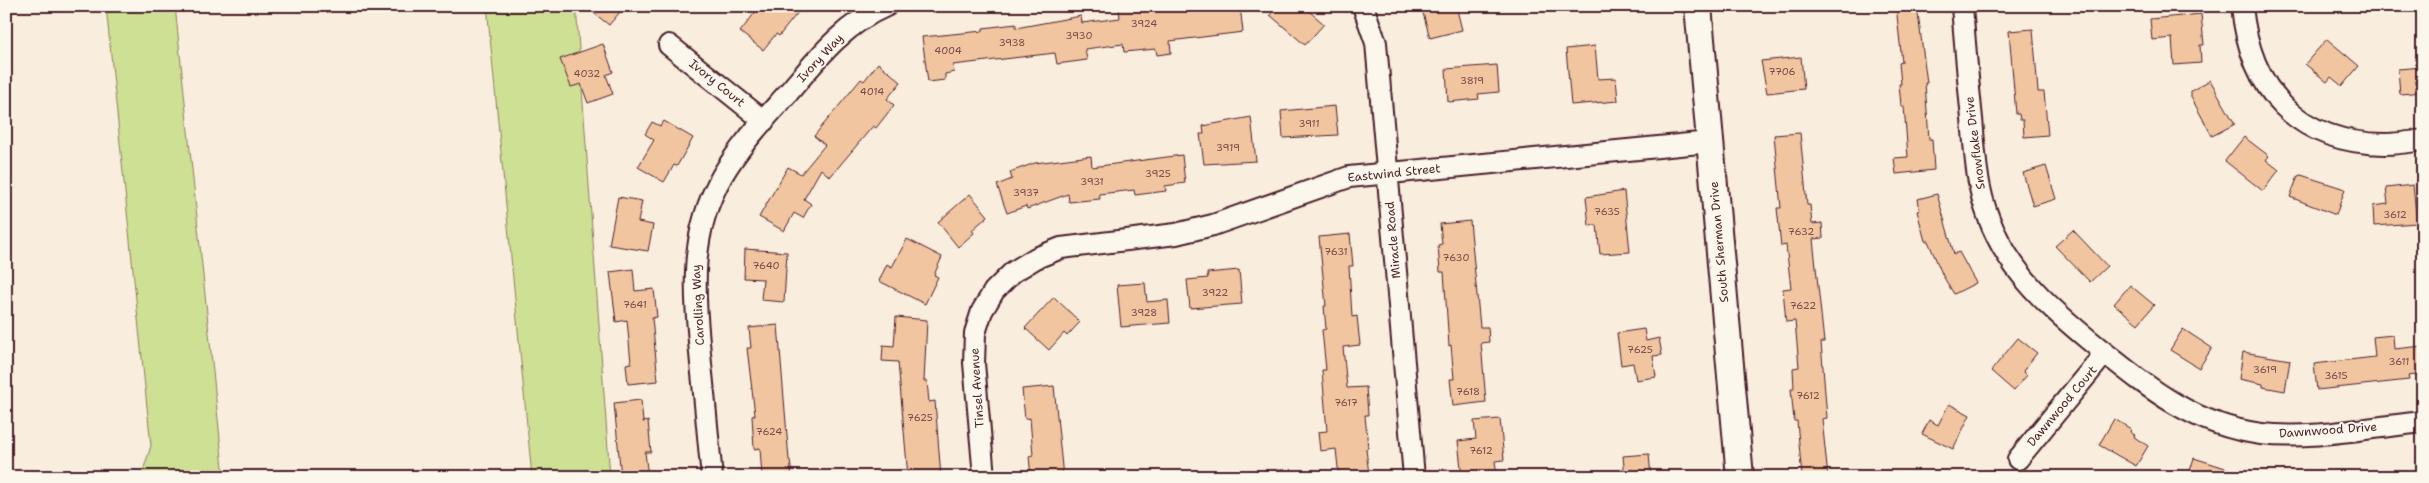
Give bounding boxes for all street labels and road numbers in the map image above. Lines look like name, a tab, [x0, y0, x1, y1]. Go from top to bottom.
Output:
street label: Ivory Way	[793, 30, 847, 86]
street label: Ivory Court	[686, 56, 748, 110]
street label: Snowflake Drive	[1961, 95, 1989, 190]
street label: Eastwind Street	[1347, 160, 1441, 186]
street label: South Sherman Drive	[1706, 180, 1732, 303]
street label: Miracle Road	[1382, 200, 1404, 279]
street label: Carolling Way	[688, 264, 708, 346]
street label: Tinsel Avenue	[966, 347, 988, 429]
street label: Dawnwood Court	[2024, 362, 2100, 450]
street label: Dawnwood Drive	[2278, 419, 2378, 441]

